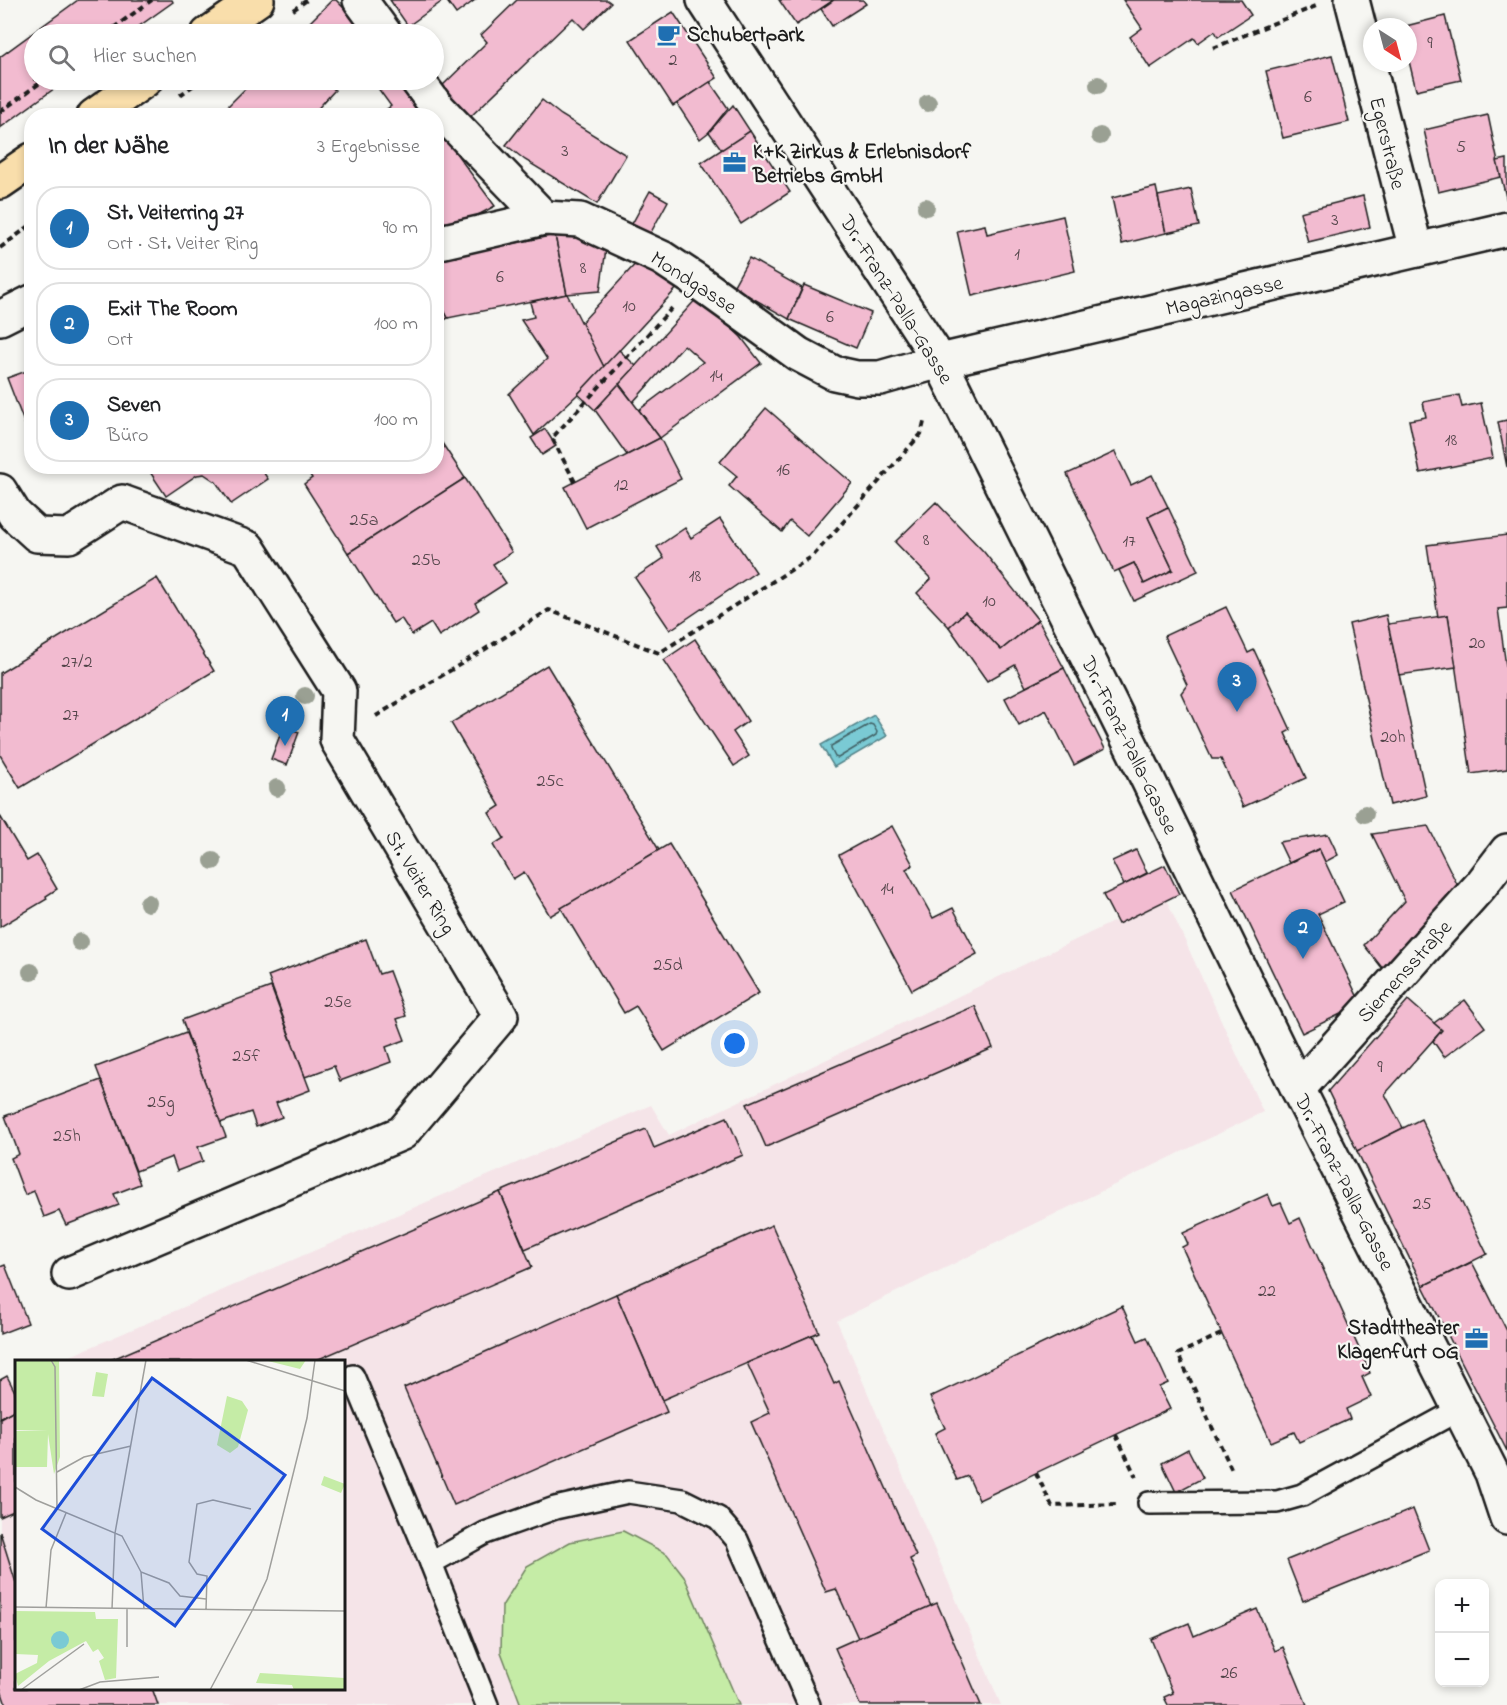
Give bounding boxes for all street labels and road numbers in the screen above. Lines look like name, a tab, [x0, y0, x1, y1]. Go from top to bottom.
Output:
street label: Egerstraße	[1358, 94, 1412, 194]
street label: Dr.-Franz-Palla-Gasse	[830, 209, 960, 391]
street label: Mondgasse	[643, 245, 742, 325]
street label: Magazingasse	[1163, 269, 1287, 327]
street label: Dr.-Franz-Palla-Gasse	[1072, 651, 1185, 840]
street label: St. Veiter Ring	[375, 825, 462, 942]
street label: Siemensstraße	[1351, 914, 1460, 1030]
street label: Dr.-Franz-Palla-Gasse	[1285, 1088, 1401, 1277]

